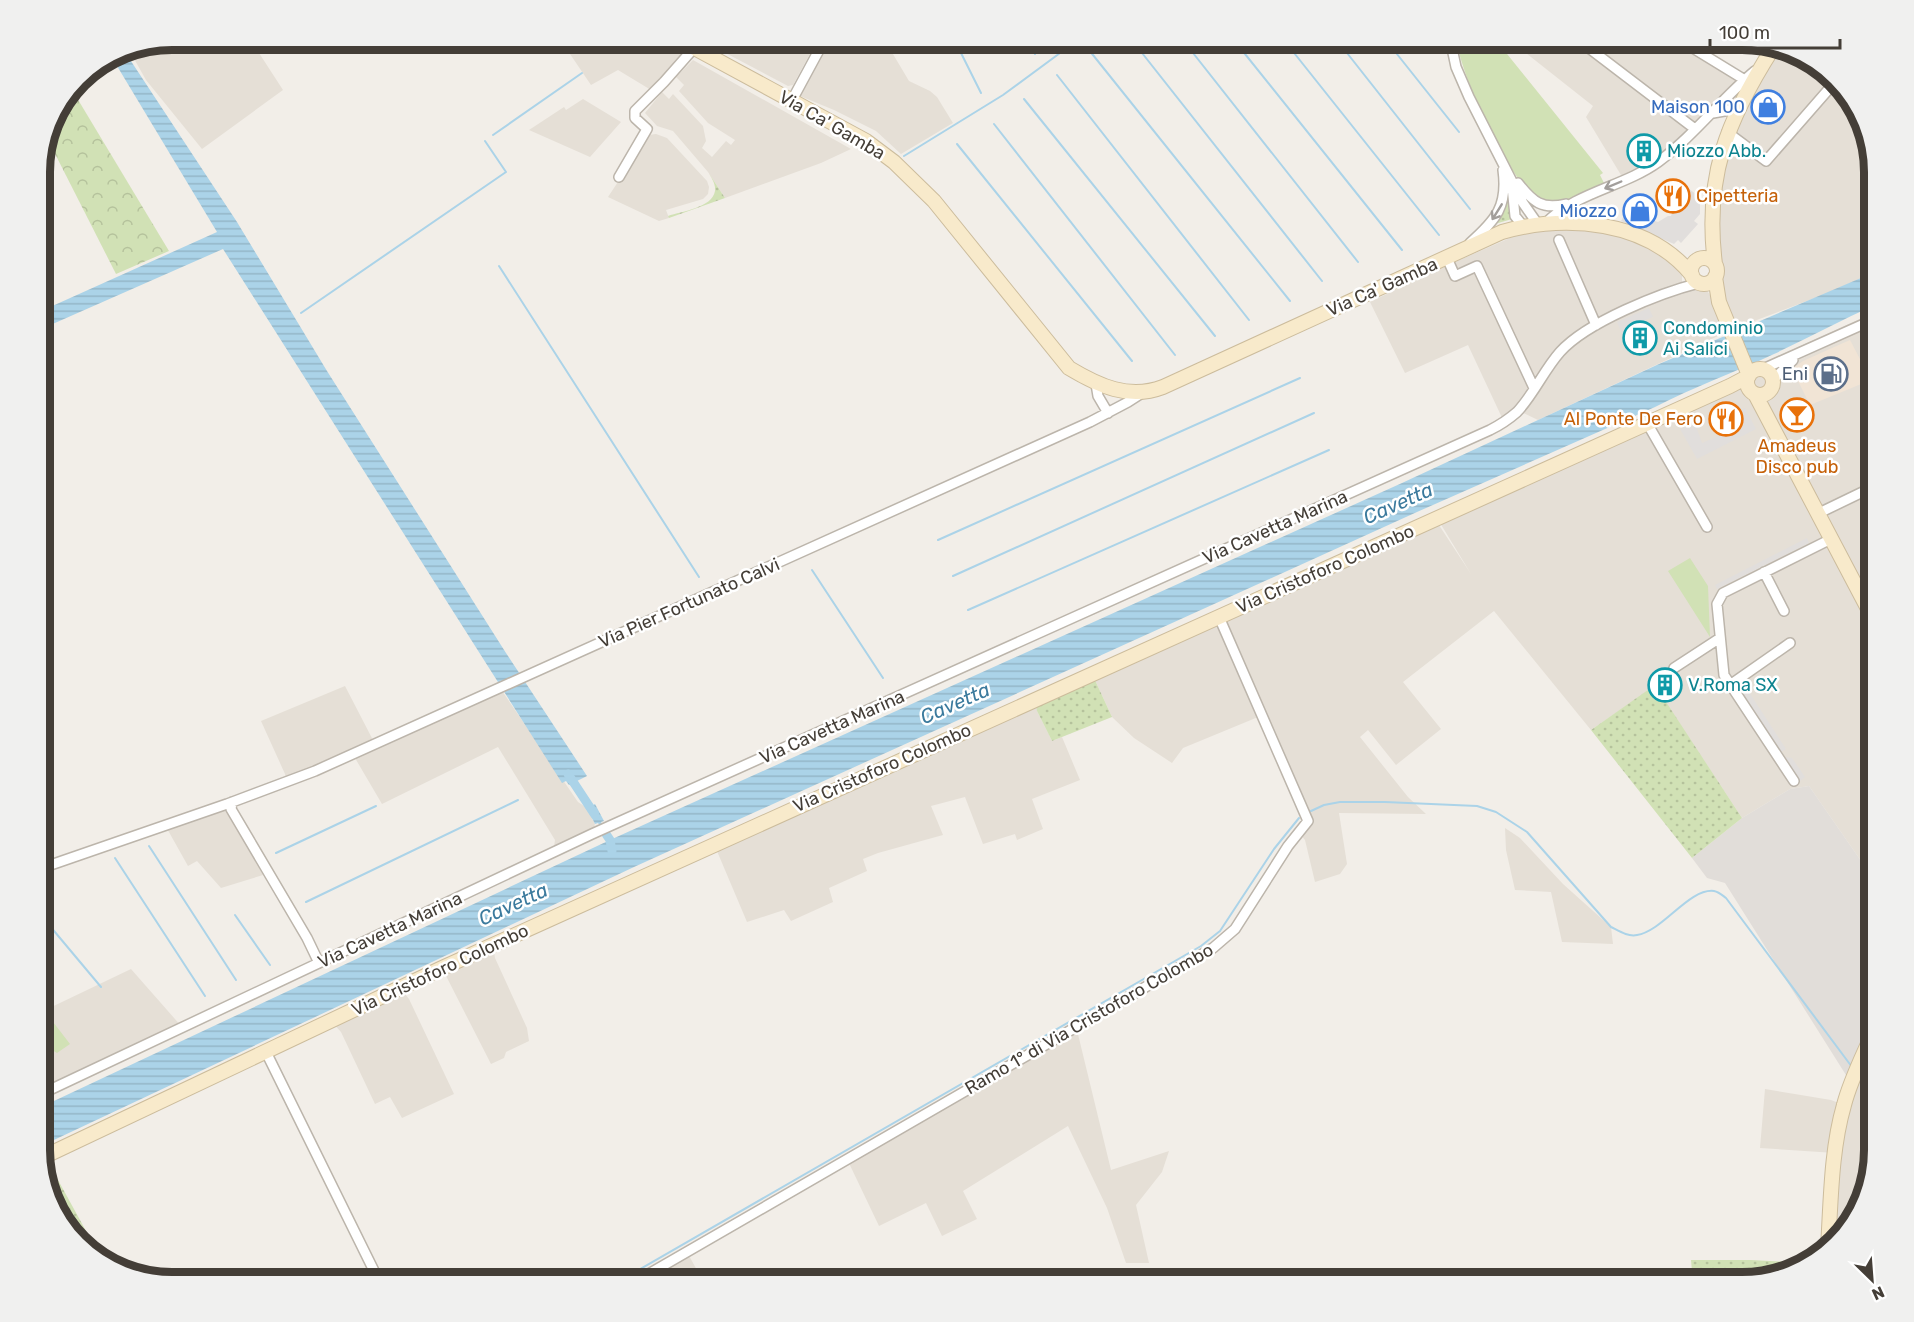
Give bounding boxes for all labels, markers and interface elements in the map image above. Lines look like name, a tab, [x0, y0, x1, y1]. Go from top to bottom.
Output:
scale bar	[1710, 12, 1840, 50]
text: 100 m	[1719, 22, 1770, 44]
street label: Via Ca' Gamba	[775, 86, 889, 164]
shop icon: Maison 100	[1750, 89, 1786, 125]
place label: Maison 100	[1651, 96, 1745, 118]
building icon: Miozzo Abb.	[1626, 133, 1662, 169]
place label: Miozzo Abb.	[1667, 140, 1766, 162]
restaurant icon: Cipetteria	[1655, 178, 1691, 214]
one-way arrow	[1604, 180, 1622, 191]
place label: Cipetteria	[1696, 185, 1778, 207]
shop icon: Miozzo	[1622, 193, 1658, 229]
place label: Miozzo	[1560, 200, 1617, 222]
one-way arrow	[1490, 204, 1503, 221]
street label: Via Ca' Gamba	[1323, 253, 1441, 321]
place label: Condominio Ai Salici	[1663, 317, 1763, 360]
building icon: Condominio Ai Salici	[1622, 320, 1658, 356]
fuel station icon: Eni	[1813, 356, 1849, 392]
place label: Eni	[1782, 363, 1808, 385]
bar icon: Amadeus Disco pub	[1779, 397, 1815, 433]
restaurant icon: Al Ponte De Fero	[1708, 401, 1744, 437]
place label: Al Ponte De Fero	[1564, 408, 1703, 430]
place label: Amadeus Disco pub	[1756, 435, 1838, 478]
water label: Cavetta	[1359, 477, 1437, 529]
street label: Via Cavetta Marina	[1199, 485, 1351, 569]
street label: Via Cristoforo Colombo	[1233, 520, 1417, 618]
street label: Via Pier Fortunato Calvi	[595, 553, 783, 653]
building icon: V.Roma SX	[1647, 667, 1683, 703]
place label: V.Roma SX	[1688, 674, 1778, 696]
water label: Cavetta	[916, 677, 994, 729]
street label: Via Cavetta Marina	[756, 685, 908, 769]
street label: Via Cristoforo Colombo	[790, 719, 974, 817]
water label: Cavetta	[474, 877, 552, 930]
street label: Via Cavetta Marina	[314, 887, 466, 973]
street label: Via Cristoforo Colombo	[348, 919, 532, 1021]
street label: Ramo 1° di Via Cristoforo Colombo	[961, 939, 1217, 1099]
north arrow	[1842, 1250, 1902, 1310]
text: N	[1869, 1282, 1887, 1304]

